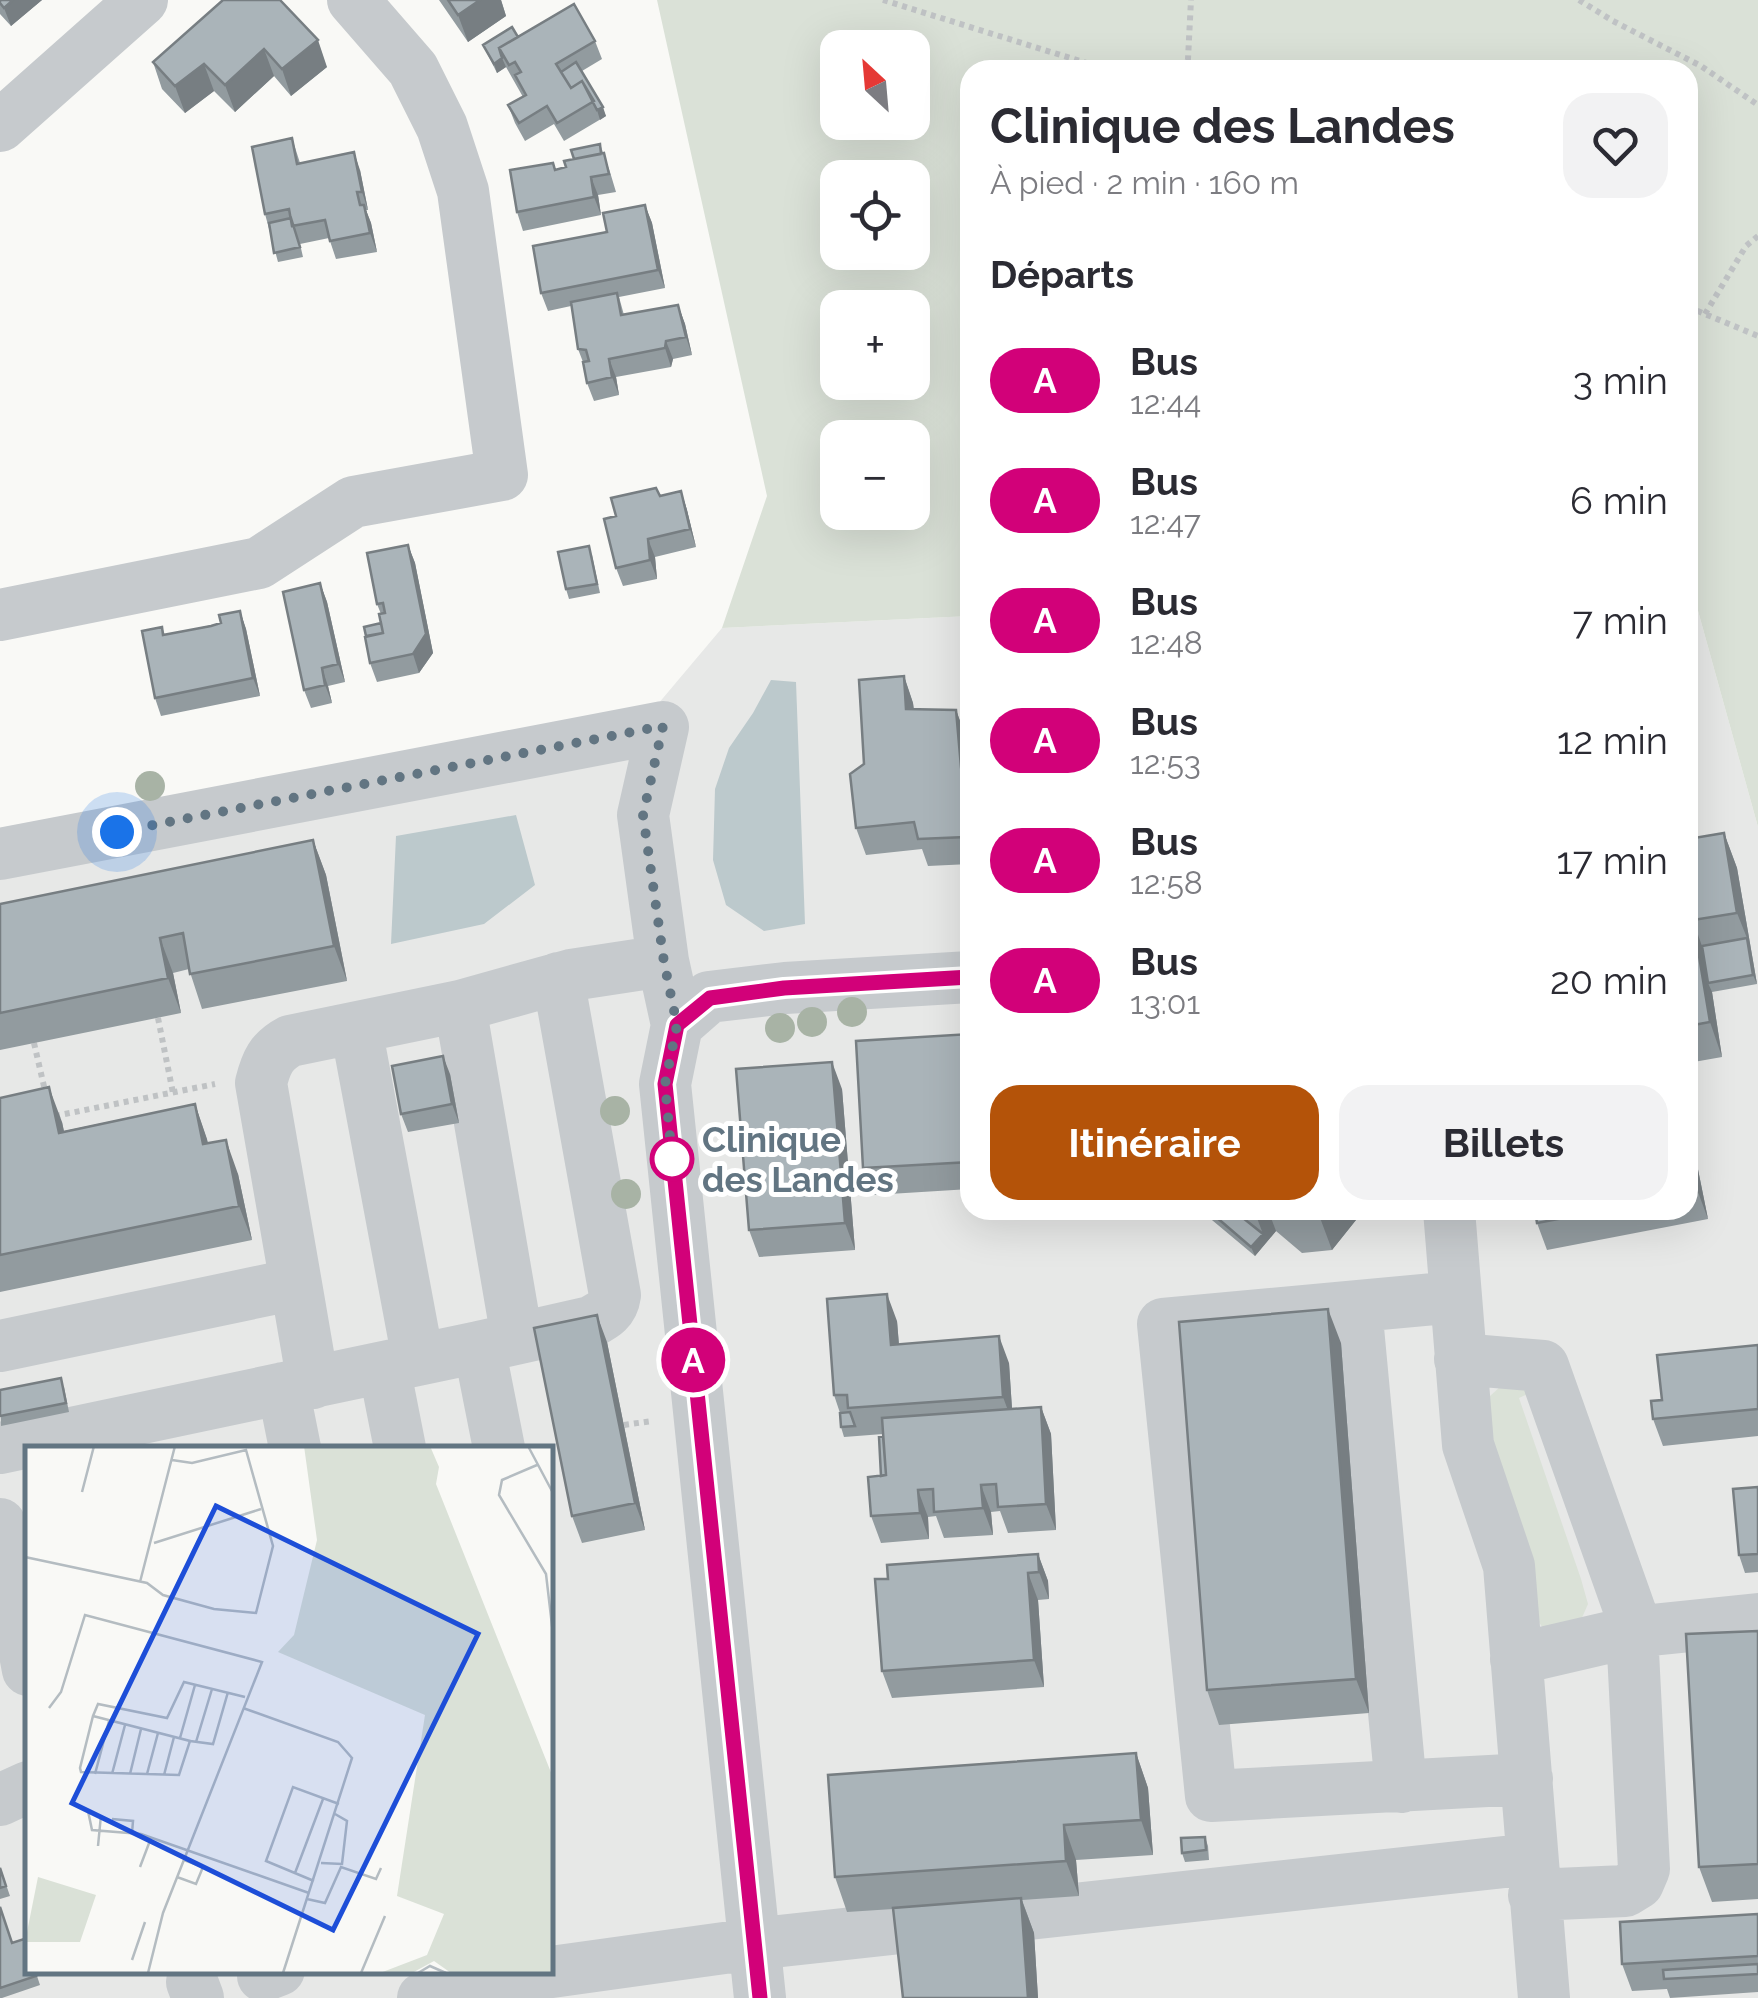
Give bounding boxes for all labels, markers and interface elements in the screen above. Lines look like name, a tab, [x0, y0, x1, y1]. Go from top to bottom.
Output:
north arrow	[820, 30, 930, 140]
map controls	[820, 30, 930, 530]
button: heart	[1563, 93, 1668, 198]
text: Clinique des Landes	[990, 98, 1455, 154]
button: locate	[820, 160, 930, 270]
text: À pied · 2 min · 160 m	[990, 164, 1299, 201]
text: Départs	[990, 252, 1134, 297]
button: +	[820, 290, 930, 400]
text: Bus	[1130, 339, 1198, 384]
text: 3 min	[1573, 358, 1668, 403]
text: A	[1033, 360, 1057, 401]
text: 12:44	[1130, 384, 1201, 421]
button: −	[820, 420, 930, 530]
text: Bus	[1130, 459, 1198, 504]
text: 6 min	[1570, 478, 1668, 523]
text: A	[1033, 480, 1057, 521]
text: 12:47	[1130, 504, 1201, 541]
text: Bus	[1130, 579, 1198, 624]
text: 7 min	[1573, 598, 1668, 643]
text: A	[1033, 600, 1057, 641]
text: 12:48	[1130, 624, 1203, 661]
text: Bus	[1130, 699, 1198, 744]
text: 12 min	[1557, 718, 1668, 763]
text: A	[1033, 720, 1057, 761]
text: 12:53	[1130, 744, 1201, 781]
your location	[92, 807, 142, 857]
text: Bus	[1130, 819, 1198, 864]
text: 17 min	[1557, 838, 1668, 883]
text: A	[1033, 840, 1057, 881]
text: 12:58	[1130, 864, 1203, 901]
text: Bus	[1130, 939, 1198, 984]
text: 20 min	[1550, 958, 1668, 1003]
text: A	[1033, 960, 1057, 1001]
text: 13:01	[1130, 984, 1200, 1021]
button: Itinéraire	[990, 1085, 1319, 1200]
button: Billets	[1339, 1085, 1668, 1200]
place label: Clinique des Landes	[702, 1119, 894, 1200]
marker: Clinique des Landes	[651, 1138, 693, 1180]
line badge: A	[660, 1328, 726, 1392]
text: A	[681, 1340, 705, 1381]
inset map	[25, 1446, 552, 1973]

